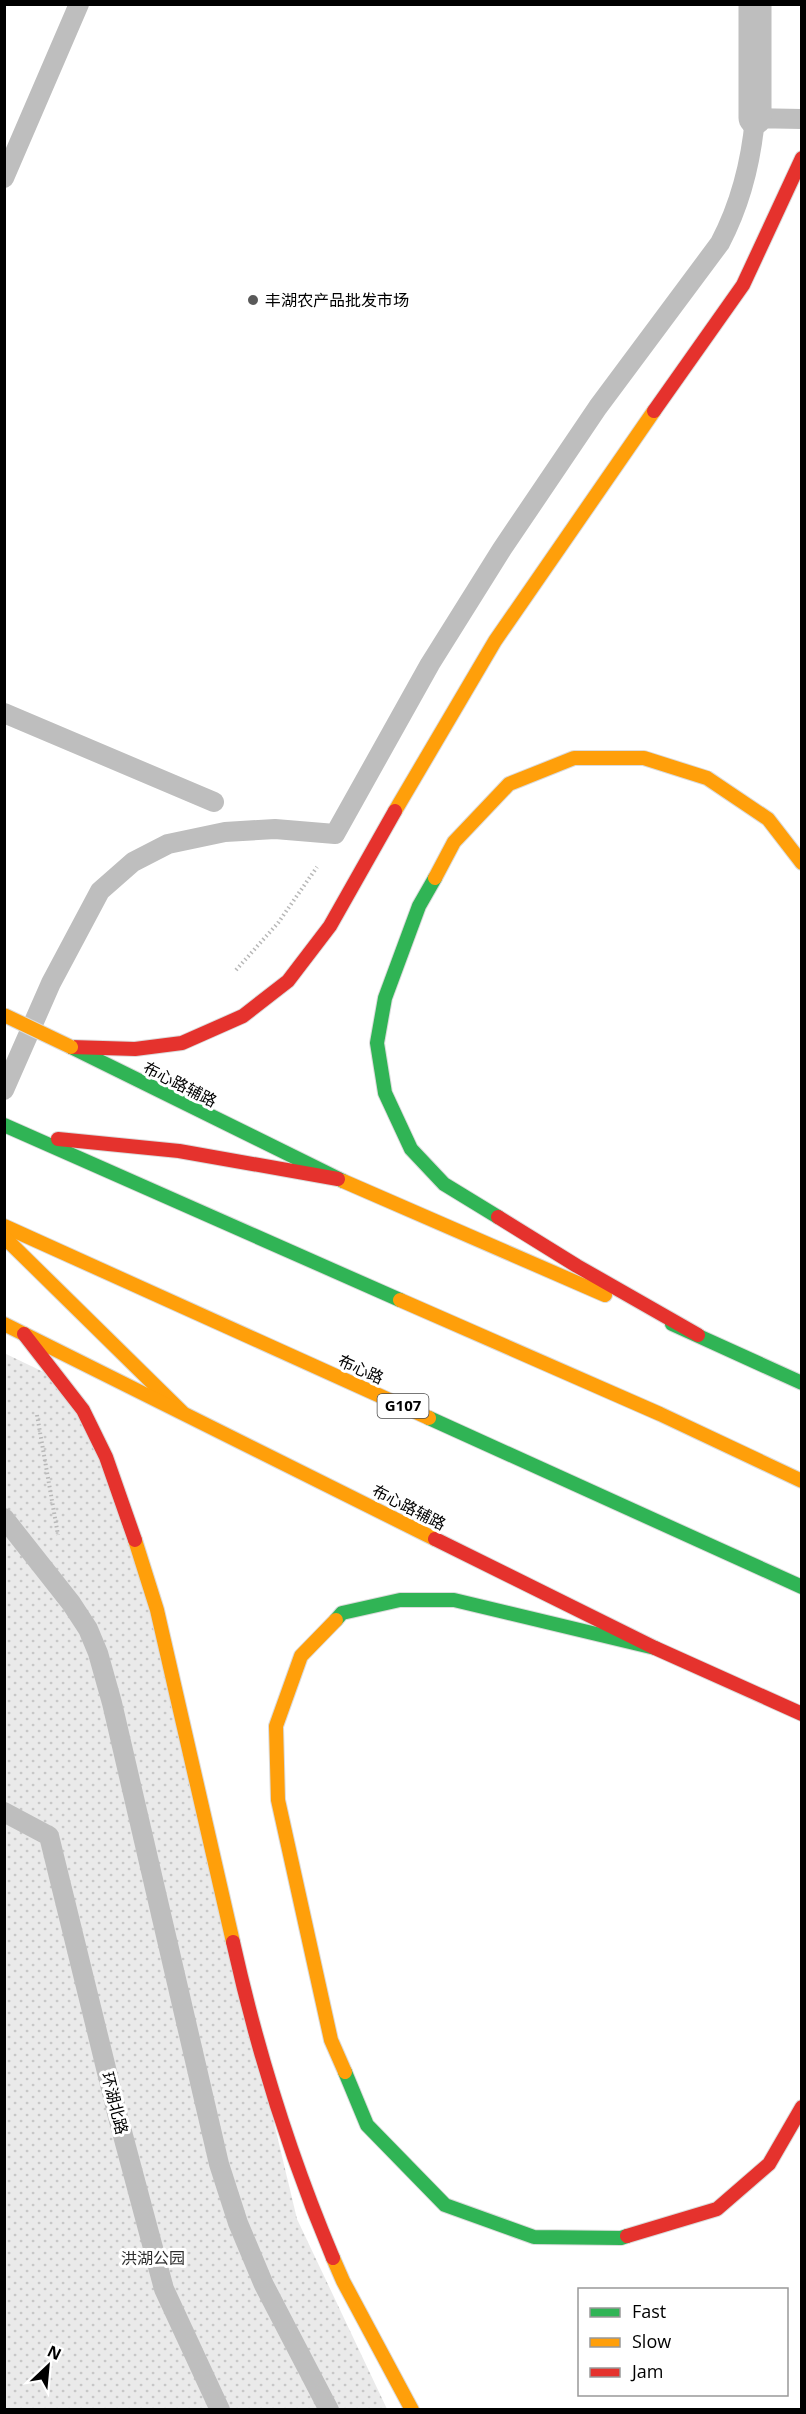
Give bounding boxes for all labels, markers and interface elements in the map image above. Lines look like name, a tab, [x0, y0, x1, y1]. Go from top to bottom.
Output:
place label: 丰湖农产品批发市场	[265, 289, 409, 311]
marker: 丰湖农产品批发市场	[246, 293, 260, 307]
street label: 布心路辅路	[139, 1056, 221, 1112]
street label: 布心路	[335, 1349, 387, 1389]
road number: G107	[378, 1394, 428, 1418]
street label: 布心路辅路	[368, 1479, 450, 1535]
street label: 环湖北路	[97, 2069, 133, 2137]
park label: 洪湖公园	[121, 2247, 185, 2269]
legend	[578, 2288, 788, 2396]
text: Fast	[632, 2299, 666, 2323]
text: Slow	[632, 2329, 671, 2353]
north arrow	[18, 2336, 78, 2396]
text: N	[44, 2340, 65, 2365]
text: Jam	[630, 2359, 664, 2383]

